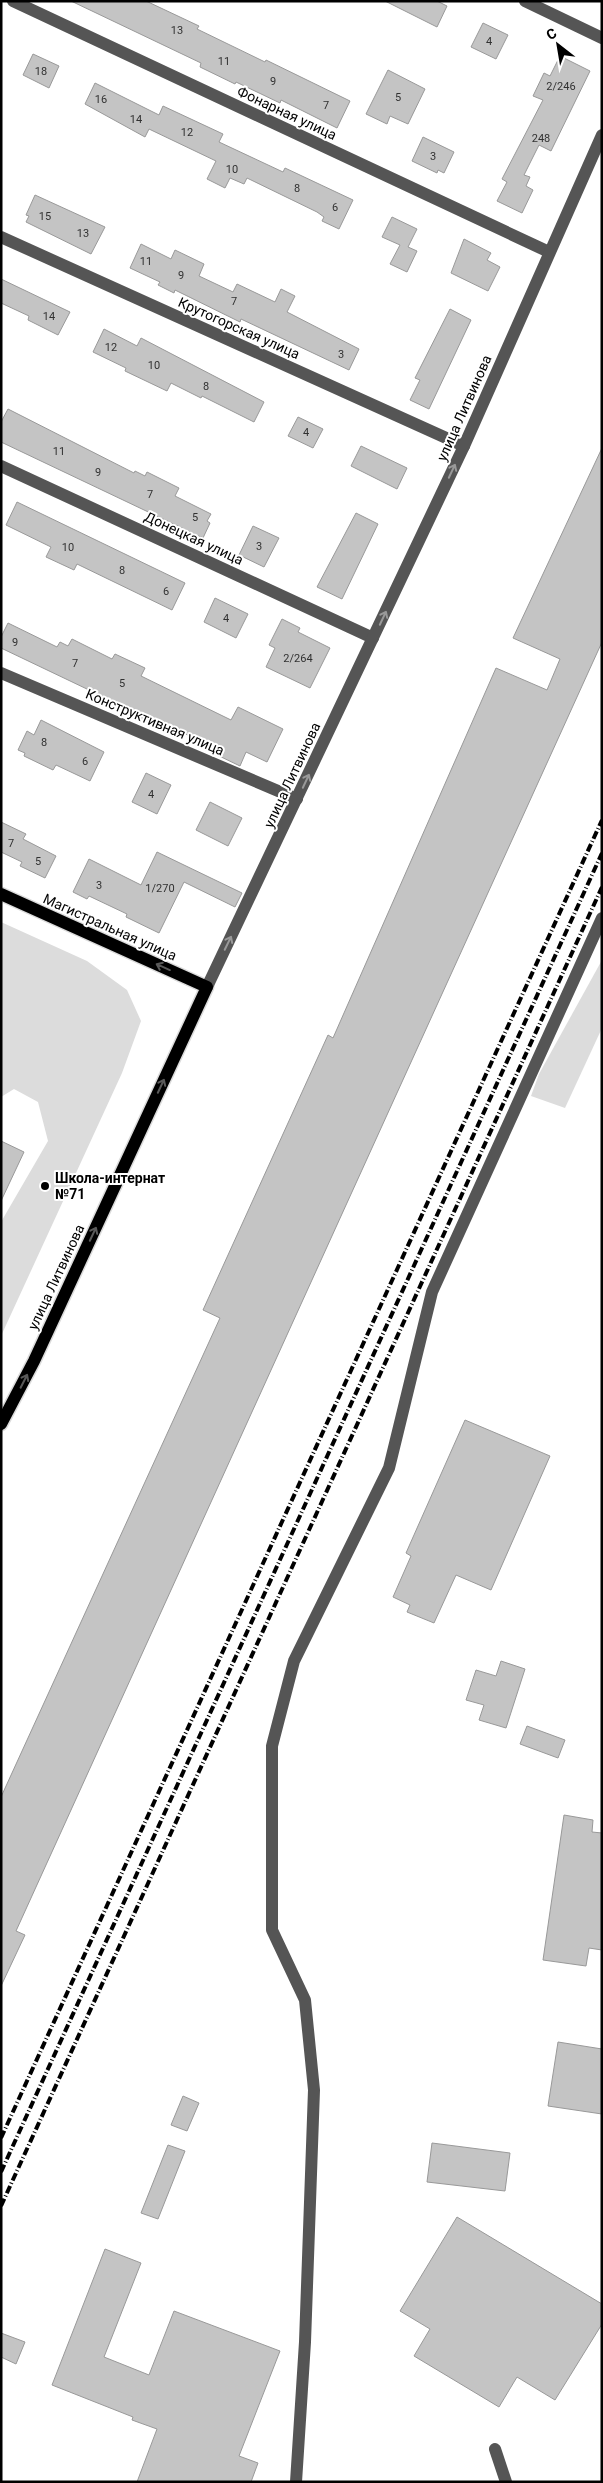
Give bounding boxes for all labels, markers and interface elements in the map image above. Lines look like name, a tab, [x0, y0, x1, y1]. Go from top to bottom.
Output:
north arrow	[533, 20, 583, 70]
house number: 13	[171, 24, 183, 37]
text: С	[543, 25, 559, 43]
house number: 4	[486, 35, 492, 48]
house number: 11	[218, 55, 230, 68]
house number: 18	[35, 65, 47, 78]
house number: 9	[270, 75, 276, 88]
house number: 2/246	[546, 80, 576, 93]
street label: Фонарная улица	[235, 83, 339, 143]
house number: 5	[395, 91, 401, 104]
house number: 16	[95, 93, 107, 106]
house number: 7	[323, 99, 329, 112]
house number: 14	[130, 113, 142, 126]
house number: 12	[181, 126, 193, 139]
house number: 248	[532, 132, 550, 145]
house number: 3	[430, 150, 436, 163]
house number: 10	[226, 163, 238, 176]
house number: 8	[294, 182, 300, 195]
house number: 6	[332, 201, 338, 214]
house number: 15	[39, 210, 51, 223]
house number: 13	[77, 227, 89, 240]
house number: 11	[140, 255, 152, 268]
house number: 9	[178, 269, 184, 282]
street label: Крутогорская улица	[176, 294, 302, 362]
house number: 7	[231, 295, 237, 308]
house number: 14	[43, 310, 55, 323]
house number: 12	[105, 341, 117, 354]
house number: 3	[338, 348, 344, 361]
street label: улица Литвинова	[433, 352, 495, 464]
house number: 10	[148, 359, 160, 372]
house number: 8	[203, 380, 209, 393]
house number: 4	[303, 426, 309, 439]
house number: 11	[53, 445, 65, 458]
one-way arrow	[448, 464, 457, 479]
house number: 9	[95, 466, 101, 479]
house number: 7	[147, 488, 153, 501]
street label: Донецкая улица	[142, 508, 246, 568]
house number: 5	[192, 511, 198, 524]
house number: 3	[256, 540, 262, 553]
house number: 10	[62, 541, 74, 554]
house number: 8	[119, 564, 125, 577]
house number: 6	[163, 585, 169, 598]
one-way arrow	[379, 611, 388, 626]
house number: 4	[223, 612, 229, 625]
house number: 9	[12, 636, 18, 649]
house number: 2/264	[283, 652, 313, 665]
house number: 7	[72, 657, 78, 670]
house number: 5	[119, 677, 125, 690]
street label: Конструктивная улица	[83, 686, 227, 758]
street label: улица Литвинова	[261, 720, 323, 830]
house number: 8	[41, 736, 47, 749]
house number: 6	[82, 755, 88, 768]
one-way arrow	[301, 774, 311, 789]
house number: 4	[148, 788, 154, 801]
house number: 7	[8, 837, 14, 850]
house number: 5	[35, 855, 41, 868]
house number: 3	[96, 879, 102, 892]
house number: 1/270	[145, 882, 175, 895]
street label: Магистральная улица	[41, 890, 179, 964]
one-way arrow	[224, 936, 233, 951]
one-way arrow	[156, 962, 171, 971]
one-way arrow	[157, 1079, 166, 1094]
place label: Школа-интернат №71	[55, 1170, 165, 1202]
marker: Школа-интернат №71	[39, 1180, 51, 1192]
street label: улица Литвинова	[25, 1222, 87, 1332]
one-way arrow	[88, 1227, 98, 1242]
one-way arrow	[19, 1373, 29, 1388]

